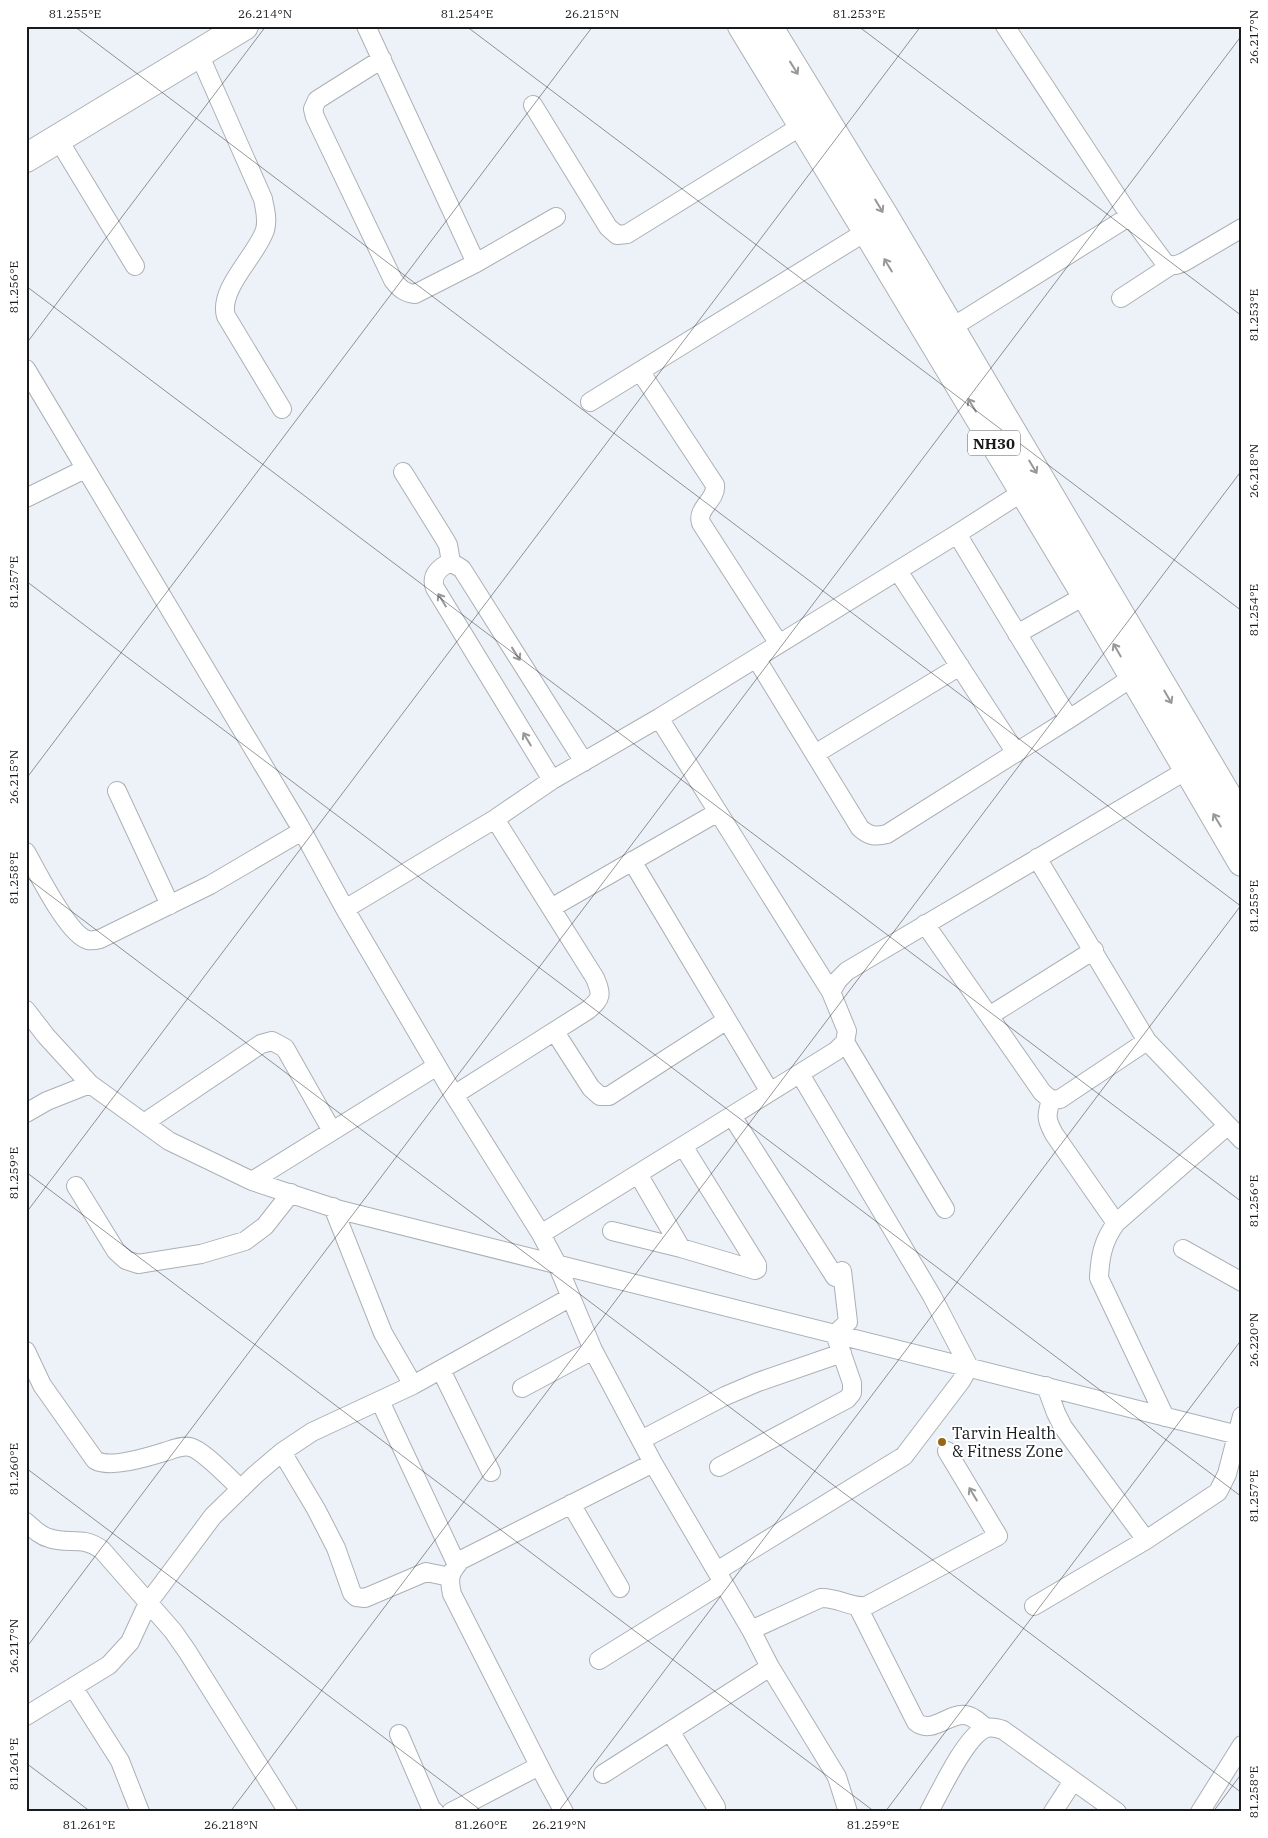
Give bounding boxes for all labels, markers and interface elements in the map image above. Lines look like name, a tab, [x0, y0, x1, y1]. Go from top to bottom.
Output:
text: 81.255°E	[49, 6, 101, 21]
text: 26.214°N	[238, 6, 292, 21]
text: 81.254°E	[441, 6, 493, 21]
text: 26.215°N	[565, 6, 619, 21]
text: 81.253°E	[833, 6, 885, 21]
text: 26.217°N	[1246, 10, 1261, 64]
one-way arrow	[789, 60, 799, 74]
one-way arrow	[874, 199, 884, 213]
one-way arrow	[882, 259, 892, 273]
text: 81.256°E	[6, 261, 21, 313]
text: 81.253°E	[1246, 289, 1261, 341]
one-way arrow	[966, 398, 976, 412]
road number: NH30	[968, 430, 1020, 456]
text: 26.218°N	[1246, 444, 1261, 498]
one-way arrow	[1028, 459, 1038, 473]
text: 81.257°E	[6, 556, 21, 608]
text: 81.254°E	[1246, 584, 1261, 636]
one-way arrow	[437, 593, 447, 607]
one-way arrow	[1112, 642, 1122, 657]
one-way arrow	[511, 647, 521, 661]
one-way arrow	[1164, 690, 1174, 704]
one-way arrow	[521, 732, 531, 746]
text: 26.215°N	[6, 750, 21, 804]
one-way arrow	[1211, 814, 1221, 828]
text: 81.258°E	[6, 852, 21, 904]
text: 81.255°E	[1246, 880, 1261, 932]
text: 81.259°E	[6, 1147, 21, 1199]
text: 81.256°E	[1246, 1175, 1261, 1227]
text: 26.220°N	[1246, 1313, 1261, 1367]
place label: Tarvin Health & Fitness Zone	[952, 1423, 1063, 1461]
marker: Tarvin Health & Fitness Zone	[936, 1436, 948, 1448]
text: 81.260°E	[6, 1443, 21, 1495]
text: 81.257°E	[1246, 1470, 1261, 1522]
one-way arrow	[967, 1487, 977, 1501]
text: 26.217°N	[6, 1619, 21, 1673]
text: 81.261°E	[6, 1738, 21, 1790]
text: 81.258°E	[1246, 1766, 1261, 1818]
text: 81.261°E	[63, 1817, 115, 1832]
text: 26.218°N	[204, 1817, 258, 1832]
text: 81.260°E	[455, 1817, 507, 1832]
text: 26.219°N	[532, 1817, 586, 1832]
text: 81.259°E	[847, 1817, 899, 1832]

